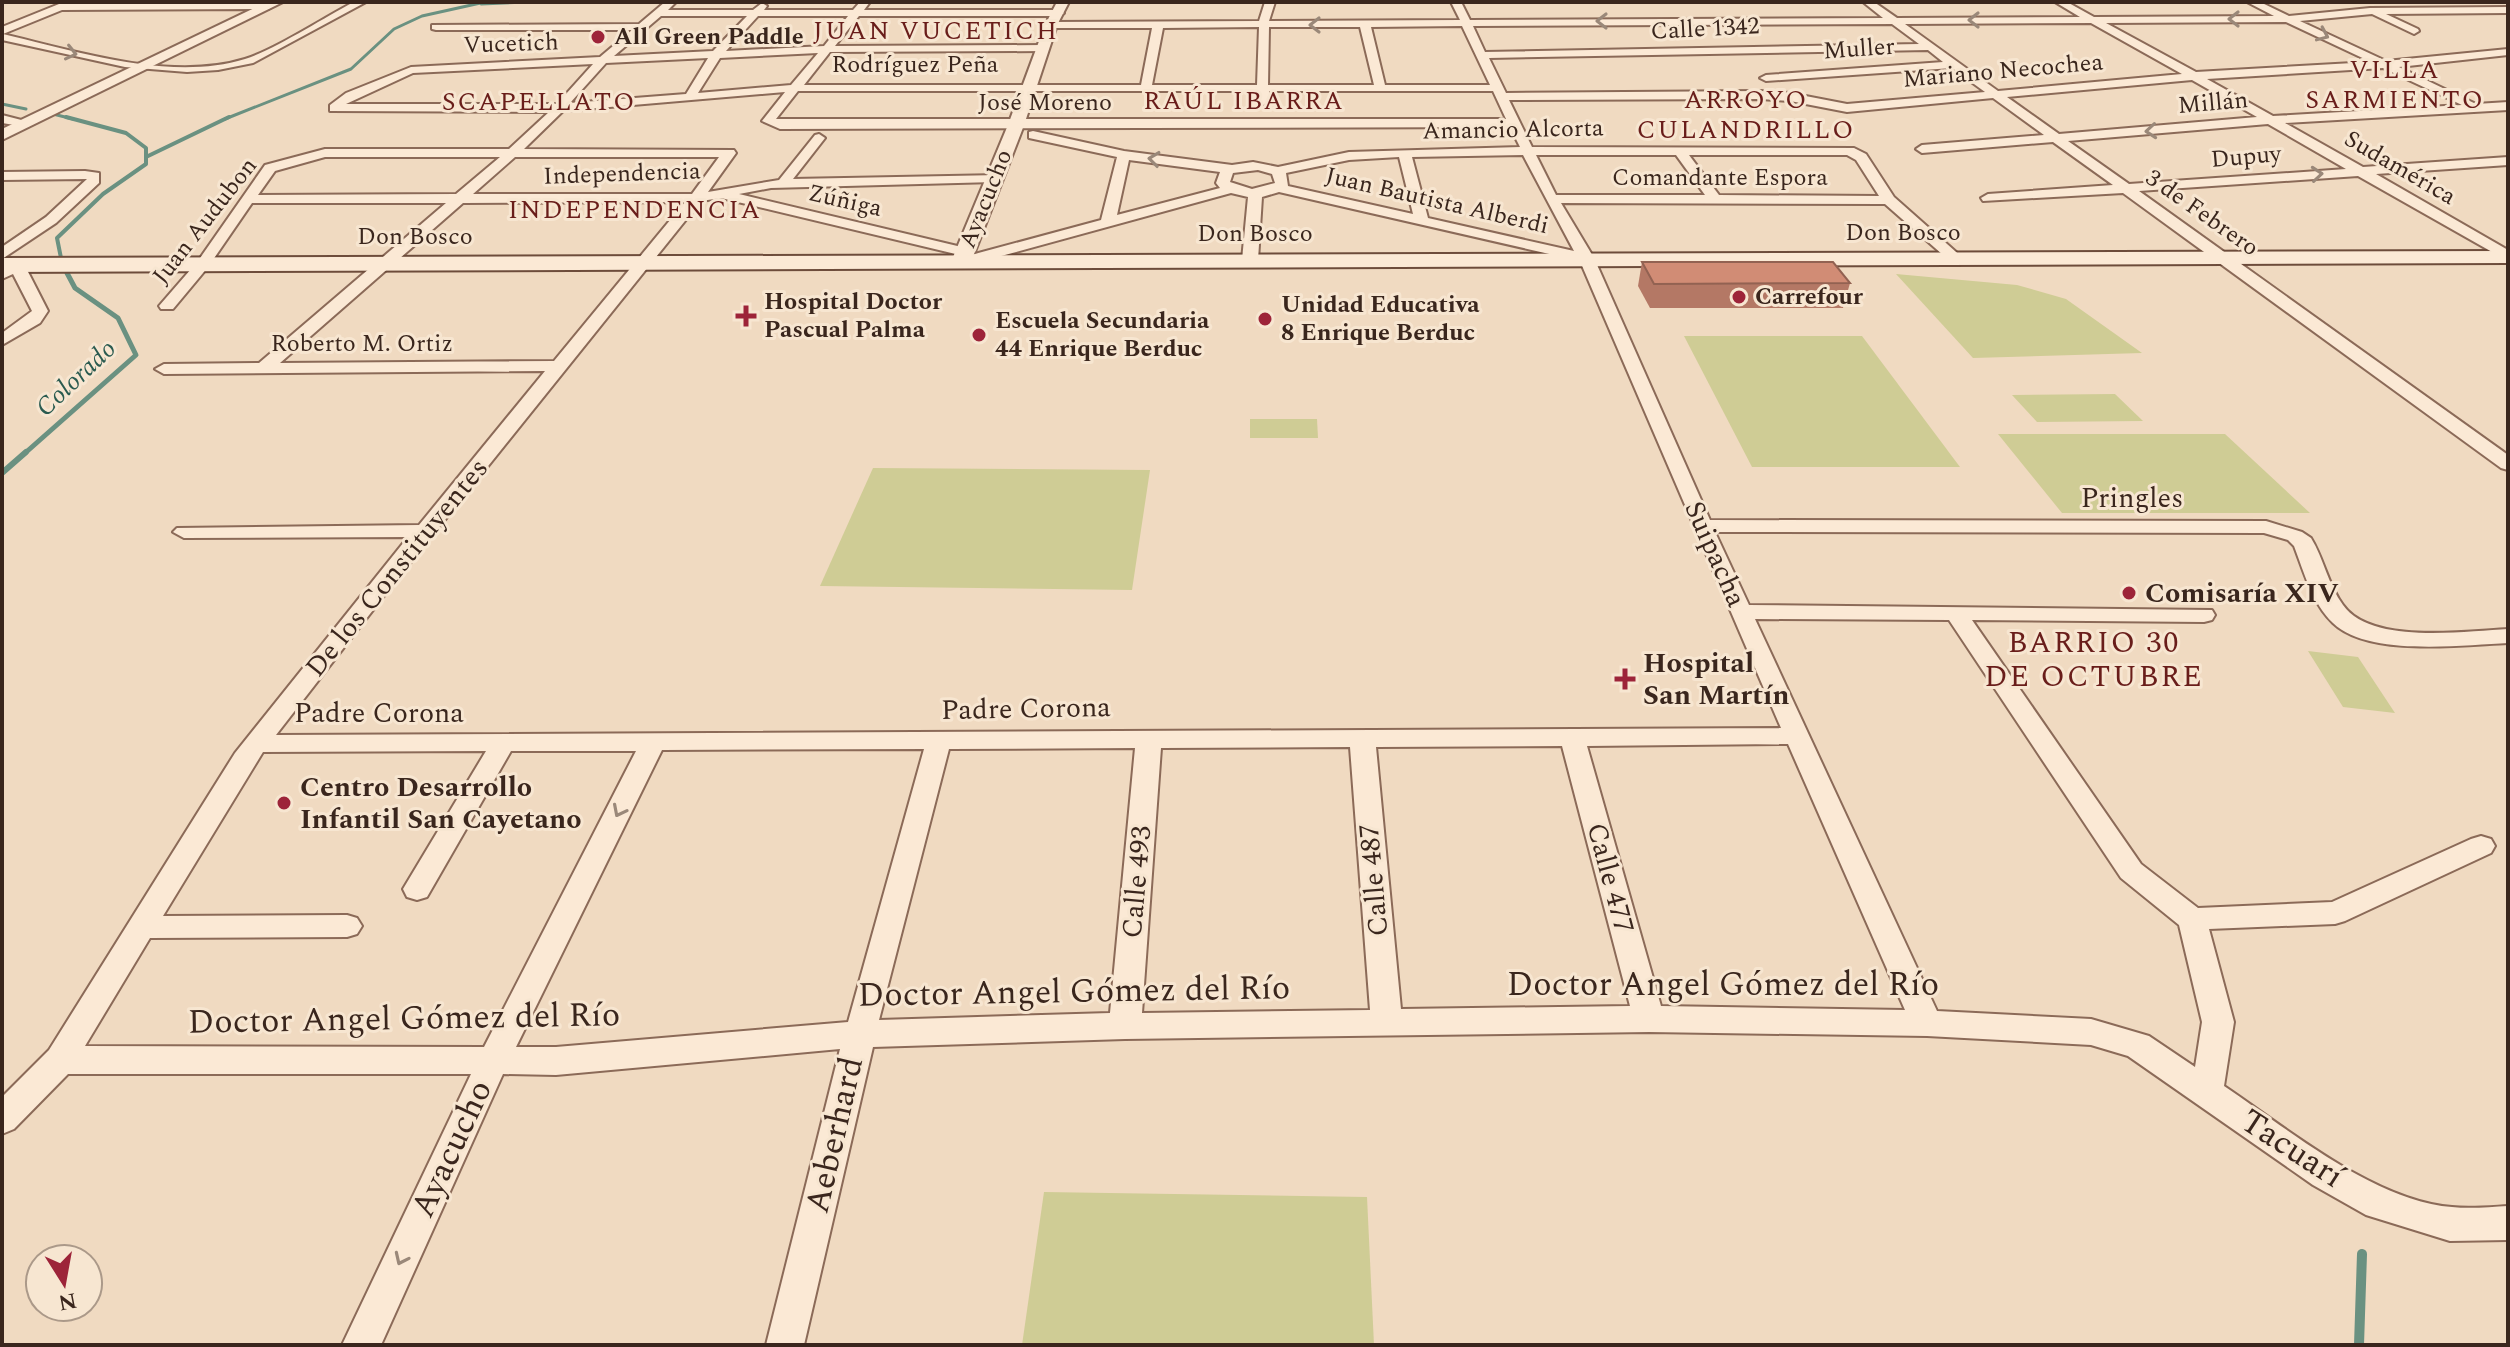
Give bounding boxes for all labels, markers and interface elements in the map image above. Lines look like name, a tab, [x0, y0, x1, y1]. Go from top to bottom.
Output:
street label: Calle 1342	[1650, 8, 1760, 50]
one-way arrow	[2227, 10, 2240, 28]
district label: JUAN VUCETICH	[813, 11, 1059, 51]
one-way arrow	[1967, 11, 1980, 29]
one-way arrow	[1595, 12, 1608, 30]
one-way arrow	[1308, 16, 1321, 33]
place label: All Green Paddle	[614, 19, 804, 55]
street label: Vucetich	[463, 24, 559, 64]
one-way arrow	[2315, 25, 2329, 41]
marker: All Green Paddle	[589, 28, 607, 46]
street label: Muller	[1822, 29, 1896, 69]
one-way arrow	[64, 44, 78, 61]
street label: Mariano Necochea	[1901, 44, 2105, 98]
street label: Rodríguez Peña	[831, 47, 999, 83]
district label: VILLA SARMIENTO	[2305, 50, 2485, 120]
district label: ARROYO CULANDRILLO	[1637, 80, 1855, 150]
district label: RAÚL IBARRA	[1143, 81, 1345, 121]
district label: SCAPELLATO	[442, 82, 636, 122]
street label: Millán	[2176, 82, 2250, 124]
street label: José Moreno	[978, 85, 1112, 121]
street label: Amancio Alcorta	[1422, 110, 1604, 150]
street label: Sudamérica	[2337, 121, 2463, 215]
one-way arrow	[2144, 122, 2157, 139]
street label: Dupuy	[2209, 136, 2284, 178]
street label: Ayacucho	[950, 144, 1022, 254]
street label: Juan Audubon	[144, 150, 266, 292]
one-way arrow	[1147, 150, 1160, 167]
street label: Independencia	[543, 153, 702, 195]
street label: Juan Bautista Alberdi	[1322, 158, 1552, 244]
street label: Comandante Espora	[1612, 160, 1828, 196]
street label: 3 de Febrero	[2138, 160, 2266, 266]
one-way arrow	[2311, 165, 2324, 182]
street label: Zúñiga	[804, 175, 886, 227]
district label: INDEPENDENCIA	[508, 190, 762, 230]
street label: Don Bosco	[1845, 215, 1961, 251]
street label: Don Bosco	[1197, 216, 1313, 252]
street label: Don Bosco	[357, 219, 473, 255]
place label: Carrefour	[1755, 279, 1864, 315]
place label: Hospital Doctor Pascual Palma	[764, 284, 943, 348]
place label: Unidad Educativa 8 Enrique Berduc	[1281, 287, 1480, 351]
marker: Carrefour	[1730, 288, 1748, 306]
place label: Escuela Secundaria 44 Enrique Berduc	[995, 303, 1210, 367]
marker: Hospital Doctor Pascual Palma	[735, 305, 757, 327]
marker: Unidad Educativa 8 Enrique Berduc	[1256, 310, 1274, 328]
street label: Roberto M. Ortiz	[271, 326, 453, 362]
marker: Escuela Secundaria 44 Enrique Berduc	[970, 326, 988, 344]
water label: Colorado	[26, 330, 126, 426]
street label: De los Constituyentes	[295, 449, 499, 687]
street label: Pringles	[2081, 477, 2183, 520]
street label: Suipacha	[1673, 494, 1758, 614]
place label: Comisaría XIV	[2145, 572, 2339, 615]
marker: Comisaría XIV	[2120, 584, 2138, 602]
district label: BARRIO 30 DE OCTUBRE	[1984, 620, 2204, 700]
place label: Hospital San Martín	[1643, 642, 1790, 717]
marker: Hospital San Martín	[1614, 668, 1636, 690]
street label: Padre Corona	[941, 686, 1112, 732]
street label: Padre Corona	[294, 692, 464, 735]
place label: Centro Desarrollo Infantil San Cayetano	[300, 766, 582, 841]
marker: Centro Desarrollo Infantil San Cayetano	[275, 794, 293, 812]
one-way arrow	[613, 802, 628, 817]
street label: Calle 477	[1575, 818, 1645, 938]
street label: Calle 487	[1348, 822, 1400, 938]
street label: Calle 493	[1111, 824, 1163, 940]
street label: Doctor Angel Gómez del Río	[1507, 959, 1939, 1011]
street label: Doctor Angel Gómez del Río	[857, 962, 1291, 1022]
street label: Doctor Angel Gómez del Río	[187, 989, 621, 1049]
street label: Aeberhard	[792, 1052, 878, 1218]
street label: Ayacucho	[397, 1071, 507, 1227]
street label: Tacuarí	[2230, 1096, 2355, 1203]
north arrow	[24, 1243, 104, 1323]
one-way arrow	[395, 1251, 411, 1266]
text: N	[56, 1283, 79, 1319]

